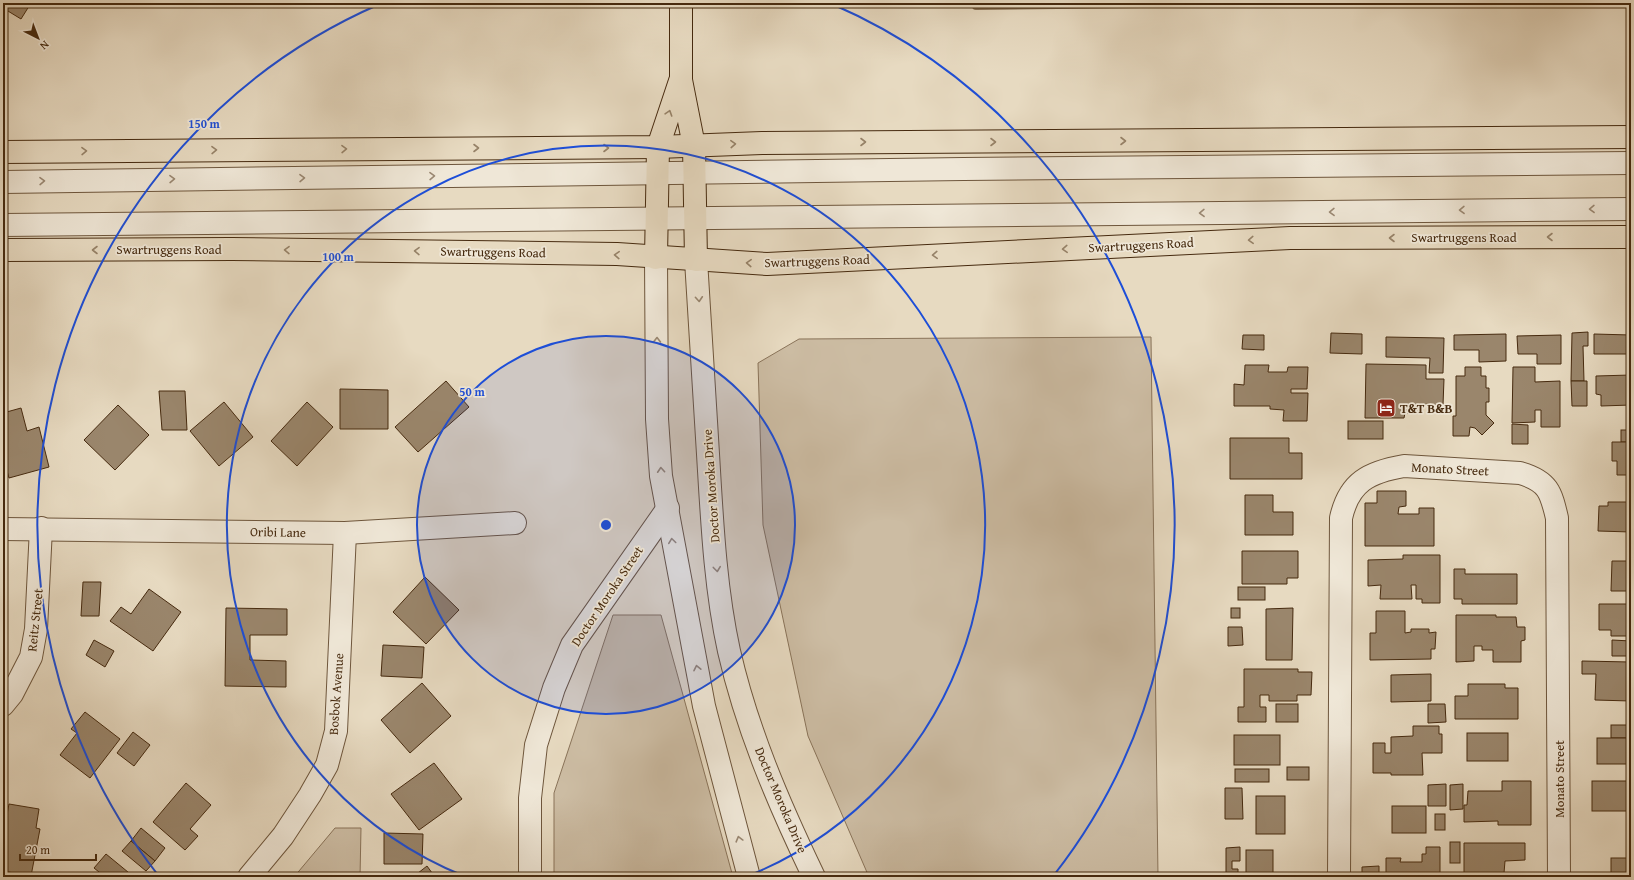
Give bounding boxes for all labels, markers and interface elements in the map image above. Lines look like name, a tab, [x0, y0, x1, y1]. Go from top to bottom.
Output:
north arrow	[18, 18, 58, 58]
text: N	[36, 37, 53, 54]
one-way arrow	[665, 110, 673, 117]
text: 150 m	[188, 115, 221, 132]
one-way arrow	[990, 137, 996, 146]
one-way arrow	[1120, 137, 1126, 145]
one-way arrow	[860, 138, 866, 146]
one-way arrow	[730, 140, 736, 149]
one-way arrow	[473, 144, 479, 152]
one-way arrow	[603, 144, 609, 152]
one-way arrow	[341, 145, 347, 153]
one-way arrow	[211, 146, 217, 154]
one-way arrow	[81, 147, 87, 156]
one-way arrow	[429, 172, 435, 180]
one-way arrow	[299, 173, 305, 182]
one-way arrow	[169, 175, 175, 183]
one-way arrow	[39, 177, 45, 185]
one-way arrow	[1589, 205, 1595, 213]
one-way arrow	[1459, 206, 1465, 214]
one-way arrow	[1329, 207, 1335, 216]
one-way arrow	[1199, 209, 1205, 217]
street label: Swartruggens Road	[1411, 228, 1517, 247]
street label: Swartruggens Road	[1088, 233, 1194, 257]
one-way arrow	[1389, 233, 1395, 242]
one-way arrow	[1547, 233, 1553, 241]
one-way arrow	[1248, 235, 1254, 244]
street label: Swartruggens Road	[116, 240, 222, 259]
street label: Swartruggens Road	[440, 242, 546, 262]
one-way arrow	[284, 245, 290, 254]
one-way arrow	[1062, 245, 1068, 253]
one-way arrow	[92, 246, 98, 254]
one-way arrow	[414, 247, 420, 255]
text: 100 m	[322, 248, 355, 265]
one-way arrow	[614, 250, 620, 259]
street label: Swartruggens Road	[764, 250, 870, 272]
one-way arrow	[932, 251, 938, 260]
one-way arrow	[746, 258, 752, 267]
one-way arrow	[694, 296, 703, 302]
one-way arrow	[653, 337, 661, 343]
text: 50 m	[459, 383, 485, 400]
hotel icon: T&T B&B	[1375, 397, 1397, 419]
place label: T&T B&B	[1400, 399, 1453, 418]
street label: Doctor Moroka Drive	[698, 429, 724, 543]
street label: Monato Street	[1411, 457, 1490, 481]
one-way arrow	[656, 467, 665, 473]
centre of rings	[599, 518, 613, 532]
street label: Oribi Lane	[250, 522, 306, 542]
one-way arrow	[668, 537, 677, 544]
street label: Doctor Moroka Street	[566, 542, 648, 650]
one-way arrow	[712, 566, 721, 572]
street label: Reitz Street	[22, 587, 48, 652]
street label: Bosbok Avenue	[324, 652, 348, 736]
one-way arrow	[693, 665, 701, 671]
street label: Monato Street	[1550, 740, 1569, 818]
street label: Doctor Moroka Drive	[750, 744, 812, 856]
scale bar	[20, 836, 96, 862]
one-way arrow	[736, 836, 744, 843]
text: 20 m	[26, 841, 50, 858]

